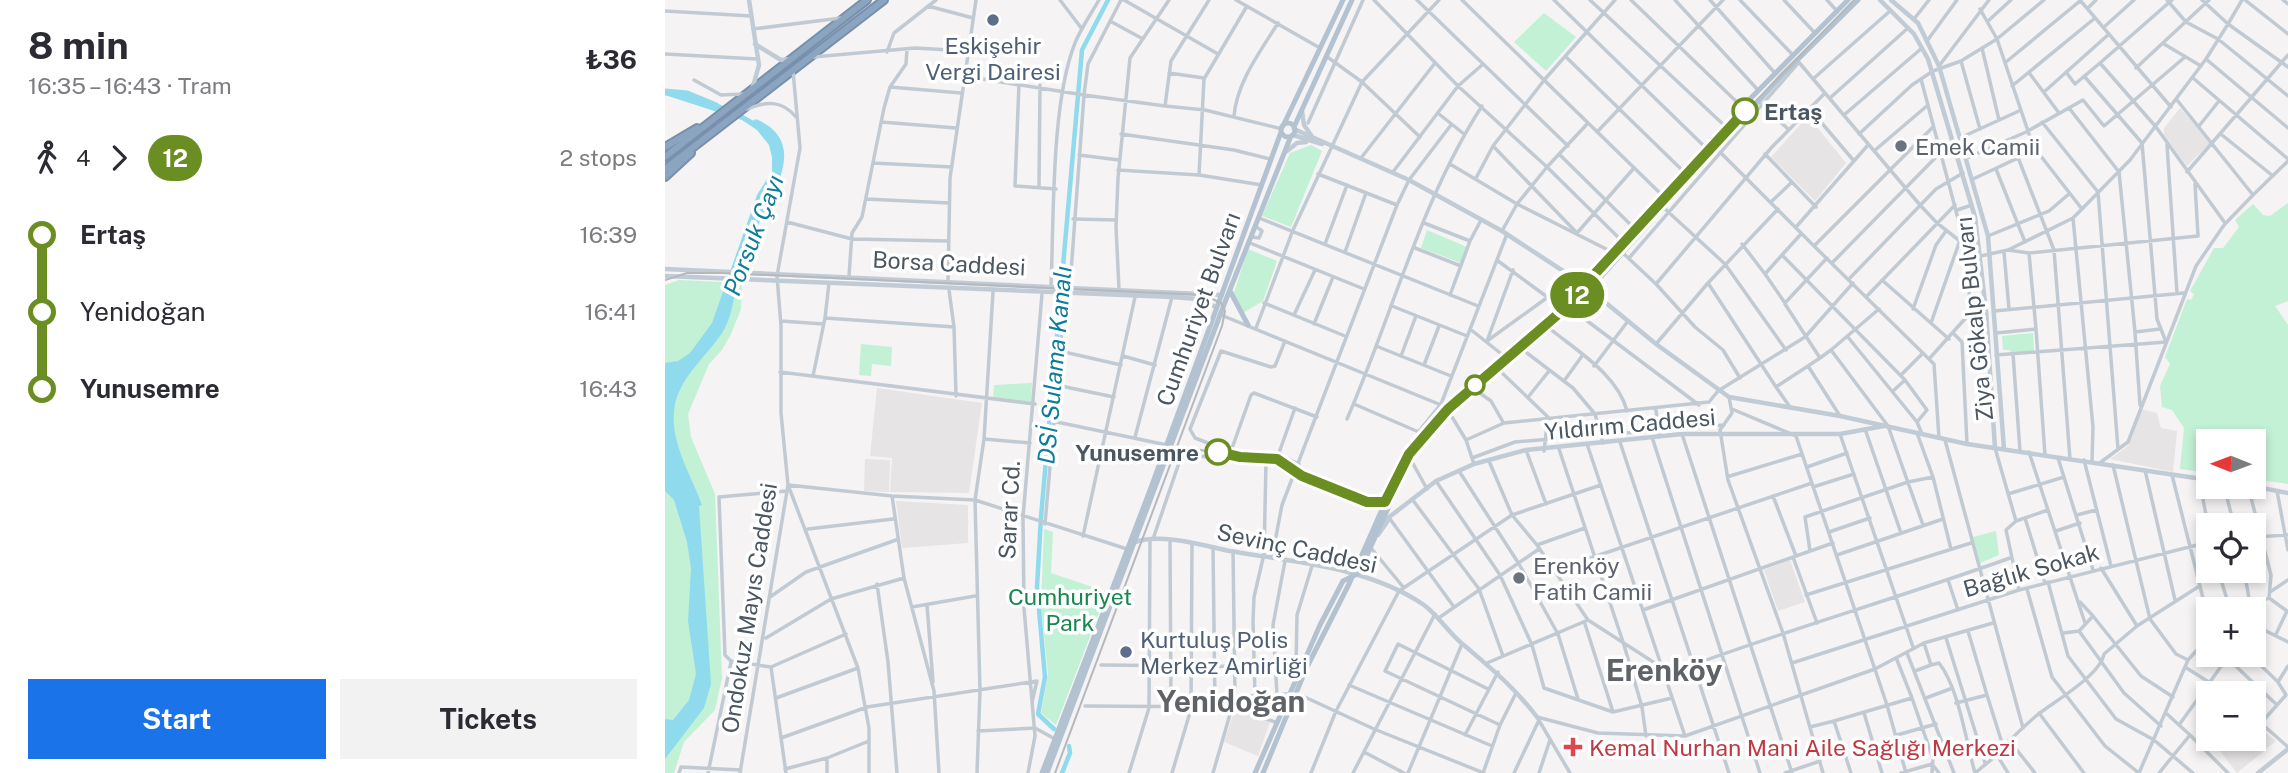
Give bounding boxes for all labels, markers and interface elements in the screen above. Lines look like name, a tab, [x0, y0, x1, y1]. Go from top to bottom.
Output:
marker: Eskişehir Vergi Dairesi	[985, 12, 1001, 28]
text: 8 min	[28, 23, 129, 68]
place label: Eskişehir Vergi Dairesi	[925, 32, 1061, 85]
text: ₺36	[586, 44, 637, 75]
text: 16:35 – 16:43 · Tram	[28, 72, 232, 99]
marker: Ertaş	[1732, 98, 1758, 124]
place label: Ertaş	[1764, 98, 1822, 125]
place label: Emek Camii	[1915, 133, 2040, 160]
marker: Emek Camii	[1893, 138, 1909, 154]
icon: walk	[28, 139, 66, 177]
icon: forward	[100, 139, 138, 177]
text: 4	[76, 144, 90, 171]
text: 12	[162, 144, 188, 172]
text: 2 stops	[559, 144, 637, 171]
water label: Porsuk Çayı	[717, 171, 789, 299]
street label: Cumhuriyet Bulvarı	[1150, 209, 1246, 409]
street label: Ziya Gökalp Bulvarı	[1950, 215, 1998, 423]
text: Ertaş	[80, 219, 146, 250]
text: 16:39	[579, 221, 637, 248]
street label: Borsa Caddesi	[872, 246, 1026, 280]
water label: DSİ Sulama Kanalı	[1031, 265, 1077, 465]
line badge: 12	[1545, 272, 1609, 318]
text: 12	[1564, 281, 1590, 309]
text: Yenidoğan	[80, 296, 206, 327]
text: 16:41	[584, 298, 637, 325]
text: Yunusemre	[80, 373, 220, 404]
text: 16:43	[579, 375, 637, 402]
unlabelled marker	[1465, 375, 1485, 395]
street label: Yıldırım Caddesi	[1543, 403, 1717, 445]
north arrow	[2196, 429, 2266, 499]
map controls	[2196, 429, 2266, 751]
place label: Yunusemre	[1075, 439, 1199, 466]
marker: Yunusemre	[1205, 439, 1231, 465]
street label: Sarar Cd.	[993, 460, 1025, 560]
street label: Ondokuz Mayıs Caddesi	[716, 481, 782, 735]
button: locate	[2196, 513, 2266, 583]
street label: Sevinç Caddesi	[1214, 518, 1380, 578]
street label: Bağlık Sokak	[1960, 538, 2102, 602]
place label: Erenköy Fatih Camii	[1533, 552, 1652, 605]
marker: Erenköy Fatih Camii	[1511, 570, 1527, 586]
park label: Cumhuriyet Park	[1008, 583, 1132, 636]
button: +	[2196, 597, 2266, 667]
place label: Kurtuluş Polis Merkez Amirliği	[1140, 626, 1308, 679]
marker: Kurtuluş Polis Merkez Amirliği	[1118, 644, 1134, 660]
district label: Erenköy	[1606, 652, 1722, 688]
button: Start	[28, 679, 326, 759]
button: Tickets	[340, 679, 637, 759]
button: −	[2196, 681, 2266, 751]
district label: Yenidoğan	[1157, 683, 1305, 719]
place label: Kemal Nurhan Mani Aile Sağlığı Merkezi	[1589, 734, 2016, 761]
marker: Kemal Nurhan Mani Aile Sağlığı Merkezi	[1563, 737, 1583, 757]

